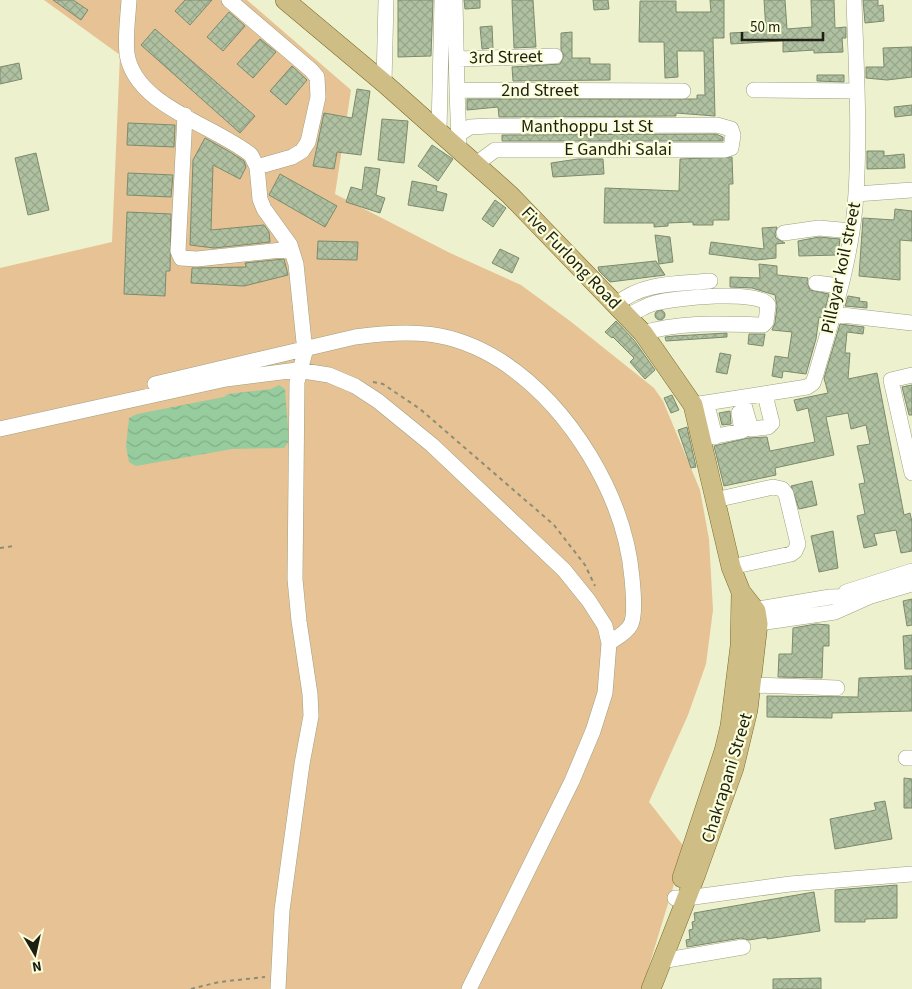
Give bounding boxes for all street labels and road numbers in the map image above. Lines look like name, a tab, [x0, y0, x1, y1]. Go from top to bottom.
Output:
street label: 3rd Street	[469, 44, 543, 70]
street label: 2nd Street	[501, 78, 579, 103]
street label: Manthoppu 1st St	[521, 114, 653, 139]
street label: E Gandhi Salai	[564, 137, 672, 162]
street label: Pillayar koil street	[815, 200, 867, 336]
street label: Five Furlong Road	[515, 201, 627, 315]
street label: Chakrapani Street	[695, 710, 759, 846]

